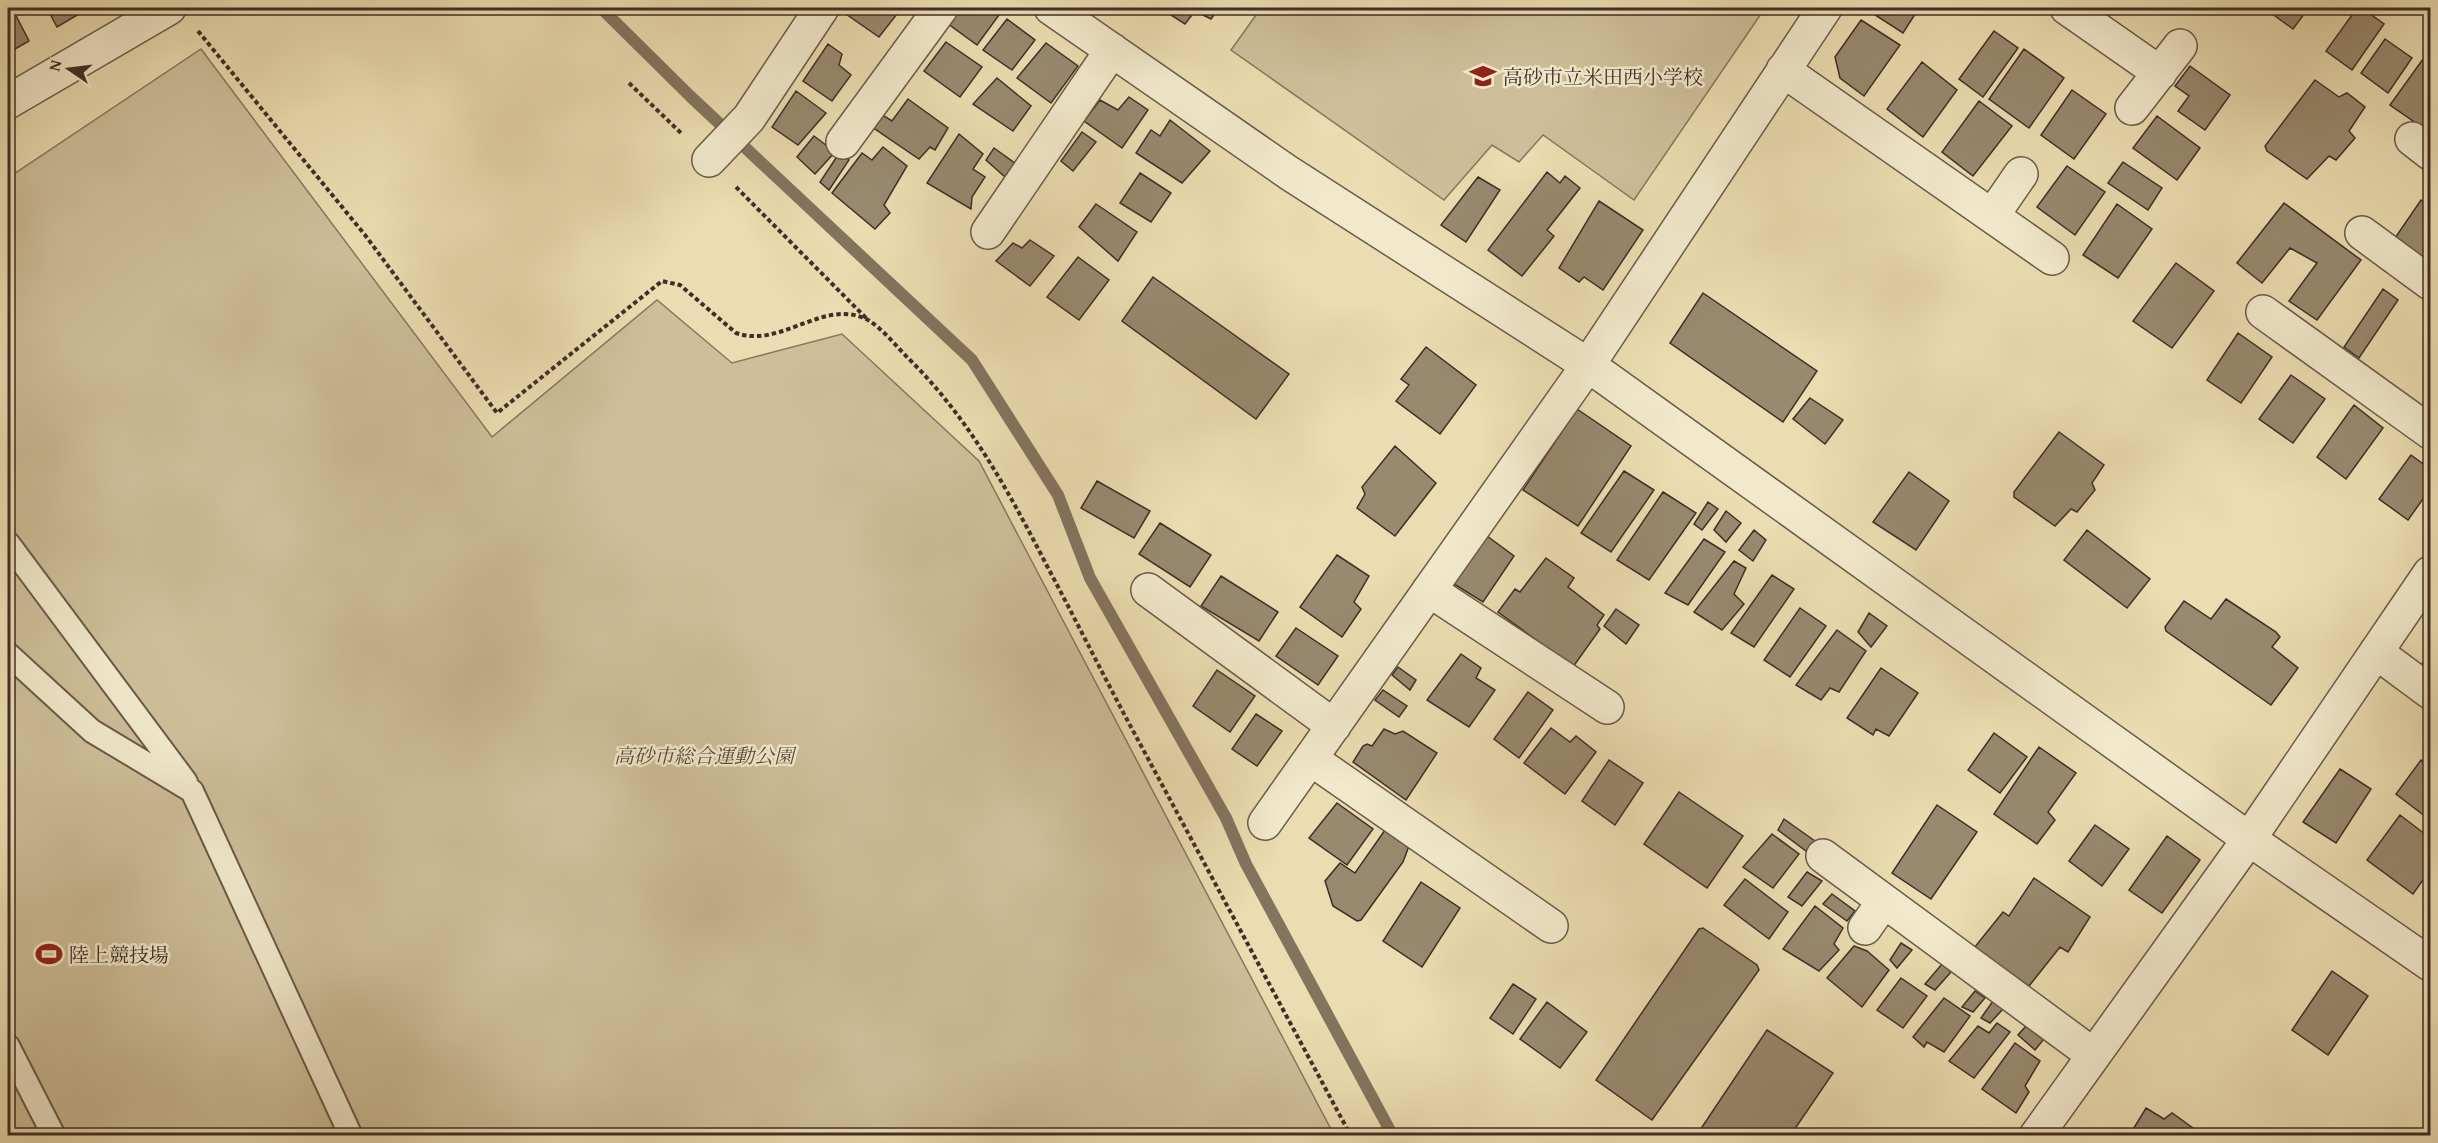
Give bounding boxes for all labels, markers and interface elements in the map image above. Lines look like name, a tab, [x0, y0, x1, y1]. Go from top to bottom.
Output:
north arrow	[39, 39, 99, 99]
text: N	[42, 57, 67, 73]
school or university icon: 高砂市立米田西小学校	[1468, 61, 1498, 91]
place label: 高砂市立米田西小学校	[1503, 62, 1703, 91]
park label: 高砂市総合運動公園	[614, 741, 797, 770]
sports icon: 陸上競技場	[34, 939, 64, 969]
place label: 陸上競技場	[69, 940, 169, 969]

